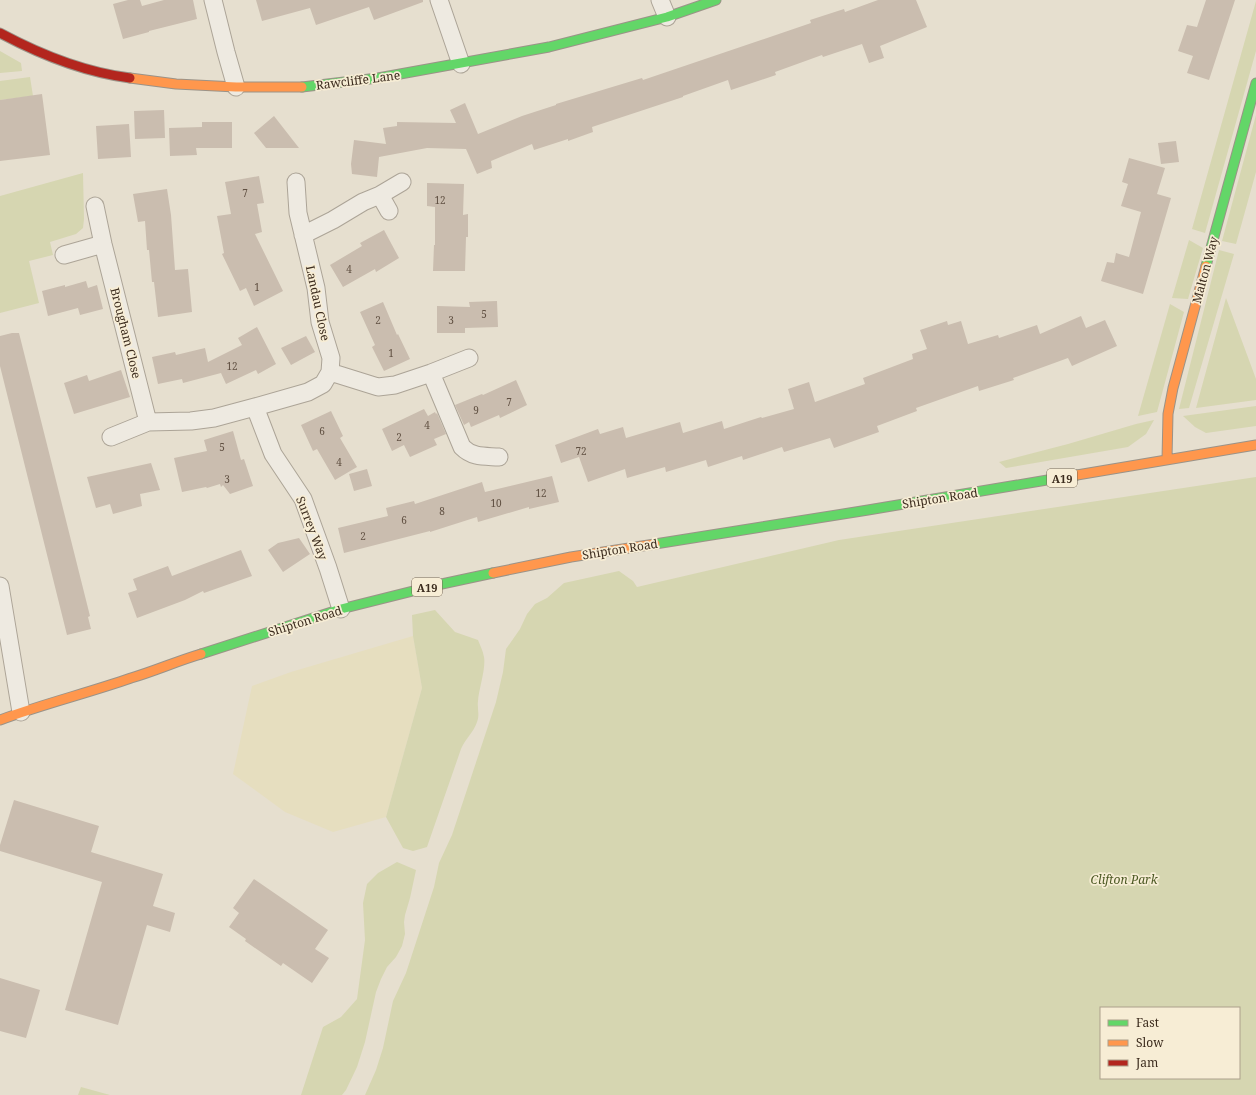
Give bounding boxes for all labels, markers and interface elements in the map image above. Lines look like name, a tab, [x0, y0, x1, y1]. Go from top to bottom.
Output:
street label: Rawcliffe Lane	[315, 66, 401, 94]
house number: 7	[242, 186, 248, 200]
house number: 12	[434, 193, 446, 207]
street label: Malton Way	[1188, 234, 1222, 305]
house number: 4	[346, 262, 352, 276]
street label: Landau Close	[302, 264, 334, 342]
house number: 1	[254, 280, 260, 294]
street label: Brougham Close	[106, 286, 146, 380]
house number: 5	[481, 307, 487, 321]
house number: 2	[375, 313, 381, 327]
house number: 3	[448, 313, 454, 327]
house number: 1	[388, 346, 394, 360]
house number: 12	[226, 359, 238, 373]
house number: 7	[506, 395, 512, 409]
house number: 9	[473, 403, 479, 417]
house number: 4	[424, 418, 430, 432]
house number: 6	[319, 424, 325, 438]
house number: 2	[396, 430, 402, 444]
house number: 5	[219, 440, 225, 454]
house number: 72	[575, 444, 587, 458]
house number: 4	[336, 455, 342, 469]
road number: A19	[1047, 469, 1077, 487]
house number: 3	[224, 472, 230, 486]
street label: Shipton Road	[901, 484, 980, 512]
house number: 12	[535, 486, 547, 500]
street label: Surrey Way	[292, 494, 332, 562]
house number: 10	[490, 496, 502, 510]
house number: 8	[439, 504, 445, 518]
house number: 6	[401, 513, 407, 527]
house number: 2	[360, 529, 366, 543]
street label: Shipton Road	[581, 535, 660, 563]
road number: A19	[412, 578, 442, 596]
street label: Shipton Road	[266, 602, 345, 640]
park label: Clifton Park	[1090, 871, 1159, 888]
legend	[1100, 1007, 1240, 1079]
text: Fast	[1136, 1014, 1159, 1031]
text: Slow	[1136, 1034, 1164, 1051]
text: Jam	[1135, 1054, 1158, 1071]

